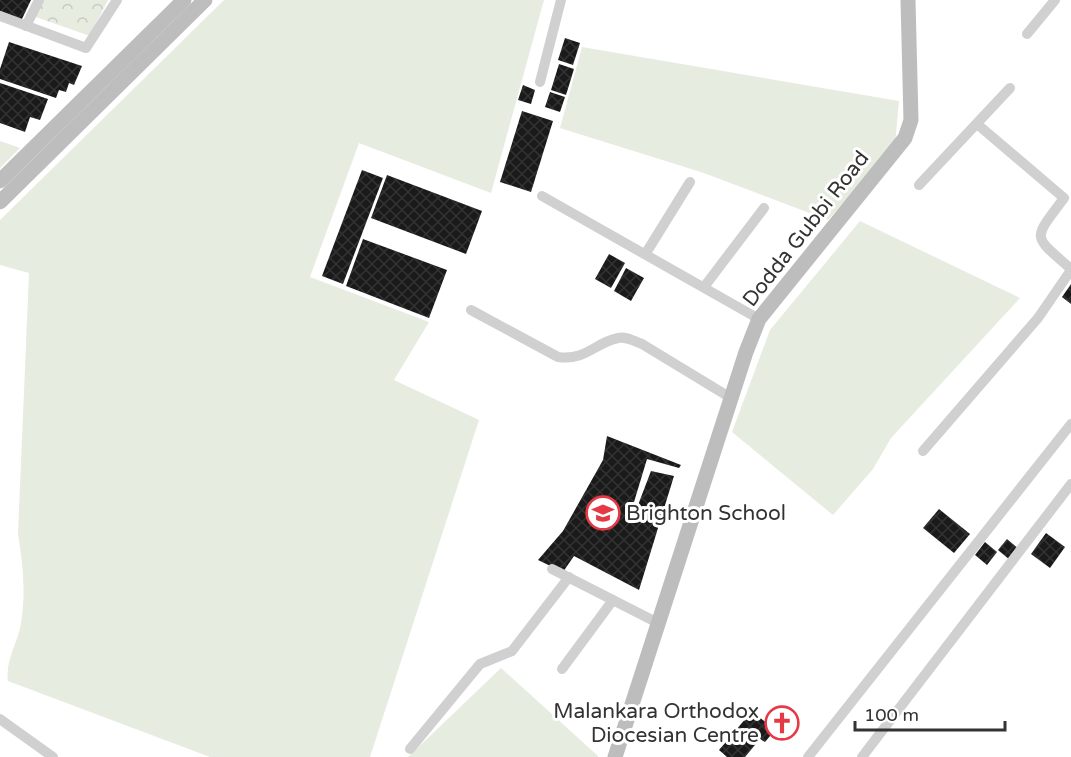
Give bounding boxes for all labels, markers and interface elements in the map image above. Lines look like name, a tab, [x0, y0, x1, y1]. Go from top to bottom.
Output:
street label: Dodda Gubbi Road	[737, 146, 875, 312]
school or university icon: Brighton School	[585, 495, 621, 531]
place label: Brighton School	[626, 501, 786, 526]
scale bar	[855, 694, 1005, 732]
place label: Malankara Orthodox Diocesian Centre	[553, 699, 759, 748]
text: 100 m	[864, 704, 919, 726]
church icon: Malankara Orthodox Diocesian Centre	[764, 705, 800, 741]

